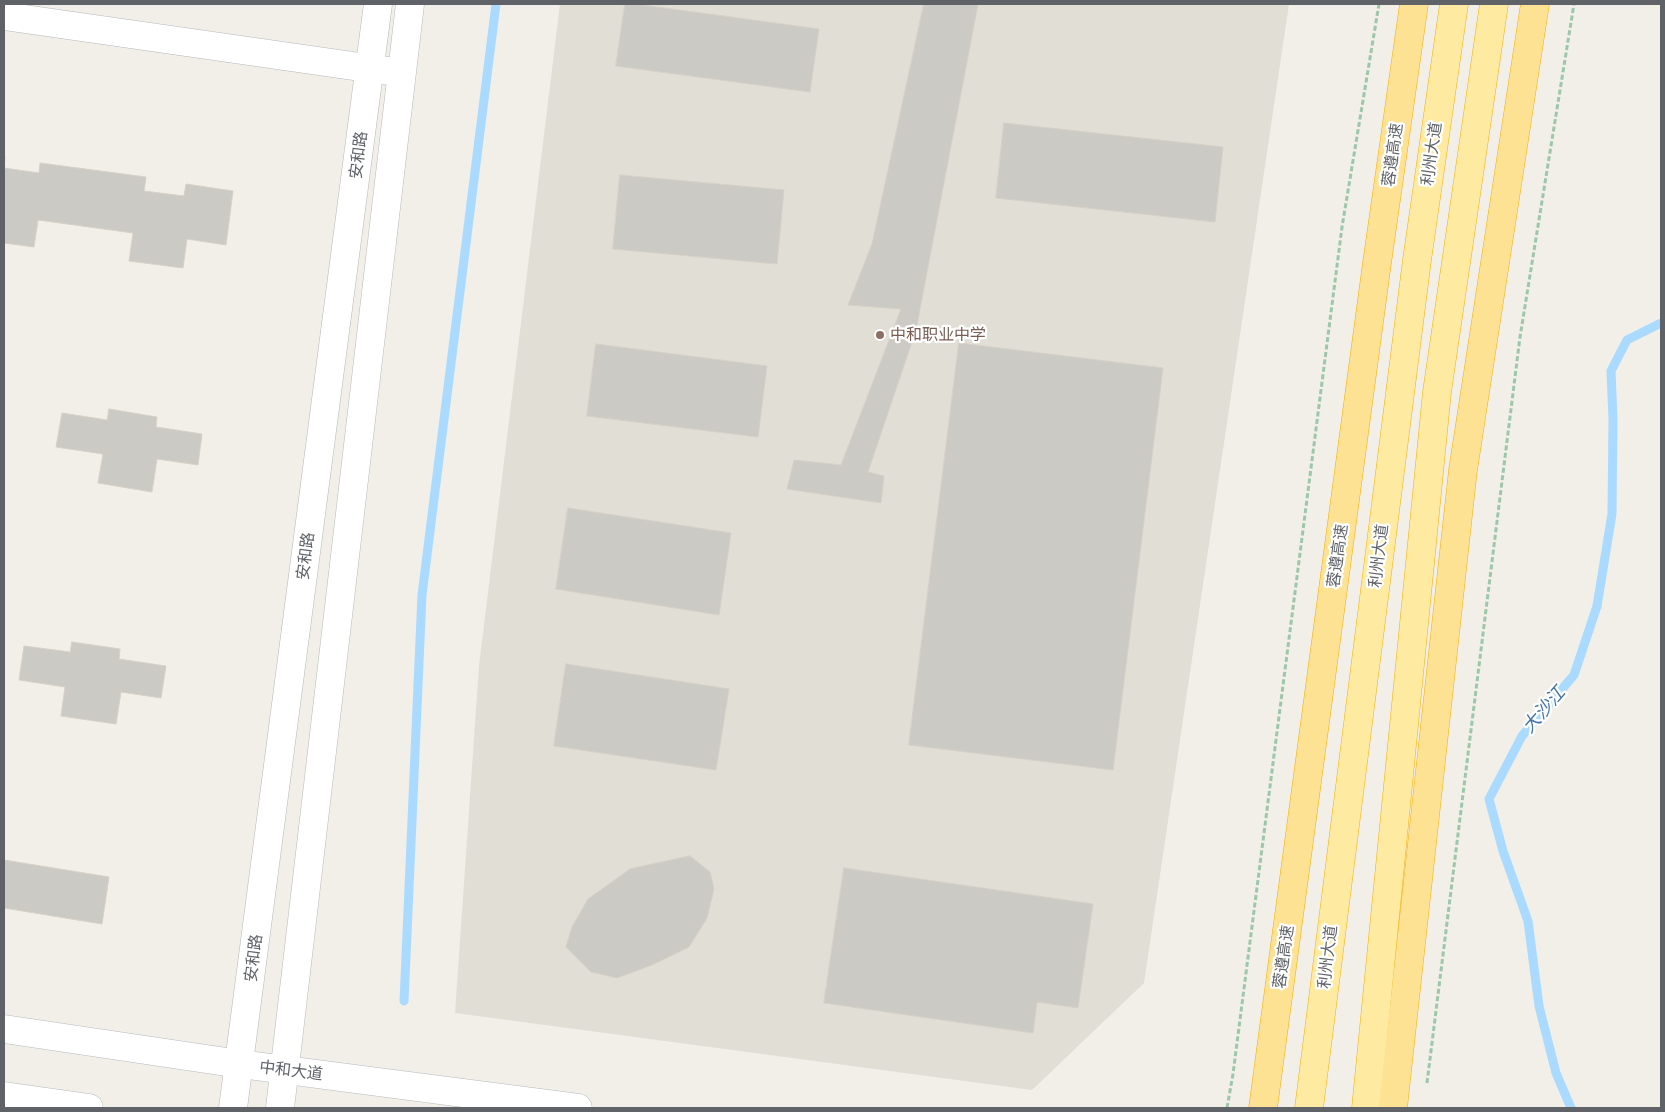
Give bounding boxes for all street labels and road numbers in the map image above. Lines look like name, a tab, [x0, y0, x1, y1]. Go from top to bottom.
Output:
street label: 利州大道	[1418, 121, 1446, 187]
street label: 蓉遵高速	[1379, 122, 1407, 188]
street label: 安和路	[347, 130, 371, 180]
street label: 蓉遵高速	[1324, 523, 1352, 589]
street label: 利州大道	[1366, 523, 1392, 589]
street label: 安和路	[294, 531, 318, 581]
street label: 蓉遵高速	[1270, 924, 1298, 990]
street label: 利州大道	[1315, 924, 1341, 990]
street label: 安和路	[242, 933, 266, 983]
street label: 中和大道	[258, 1058, 324, 1084]

